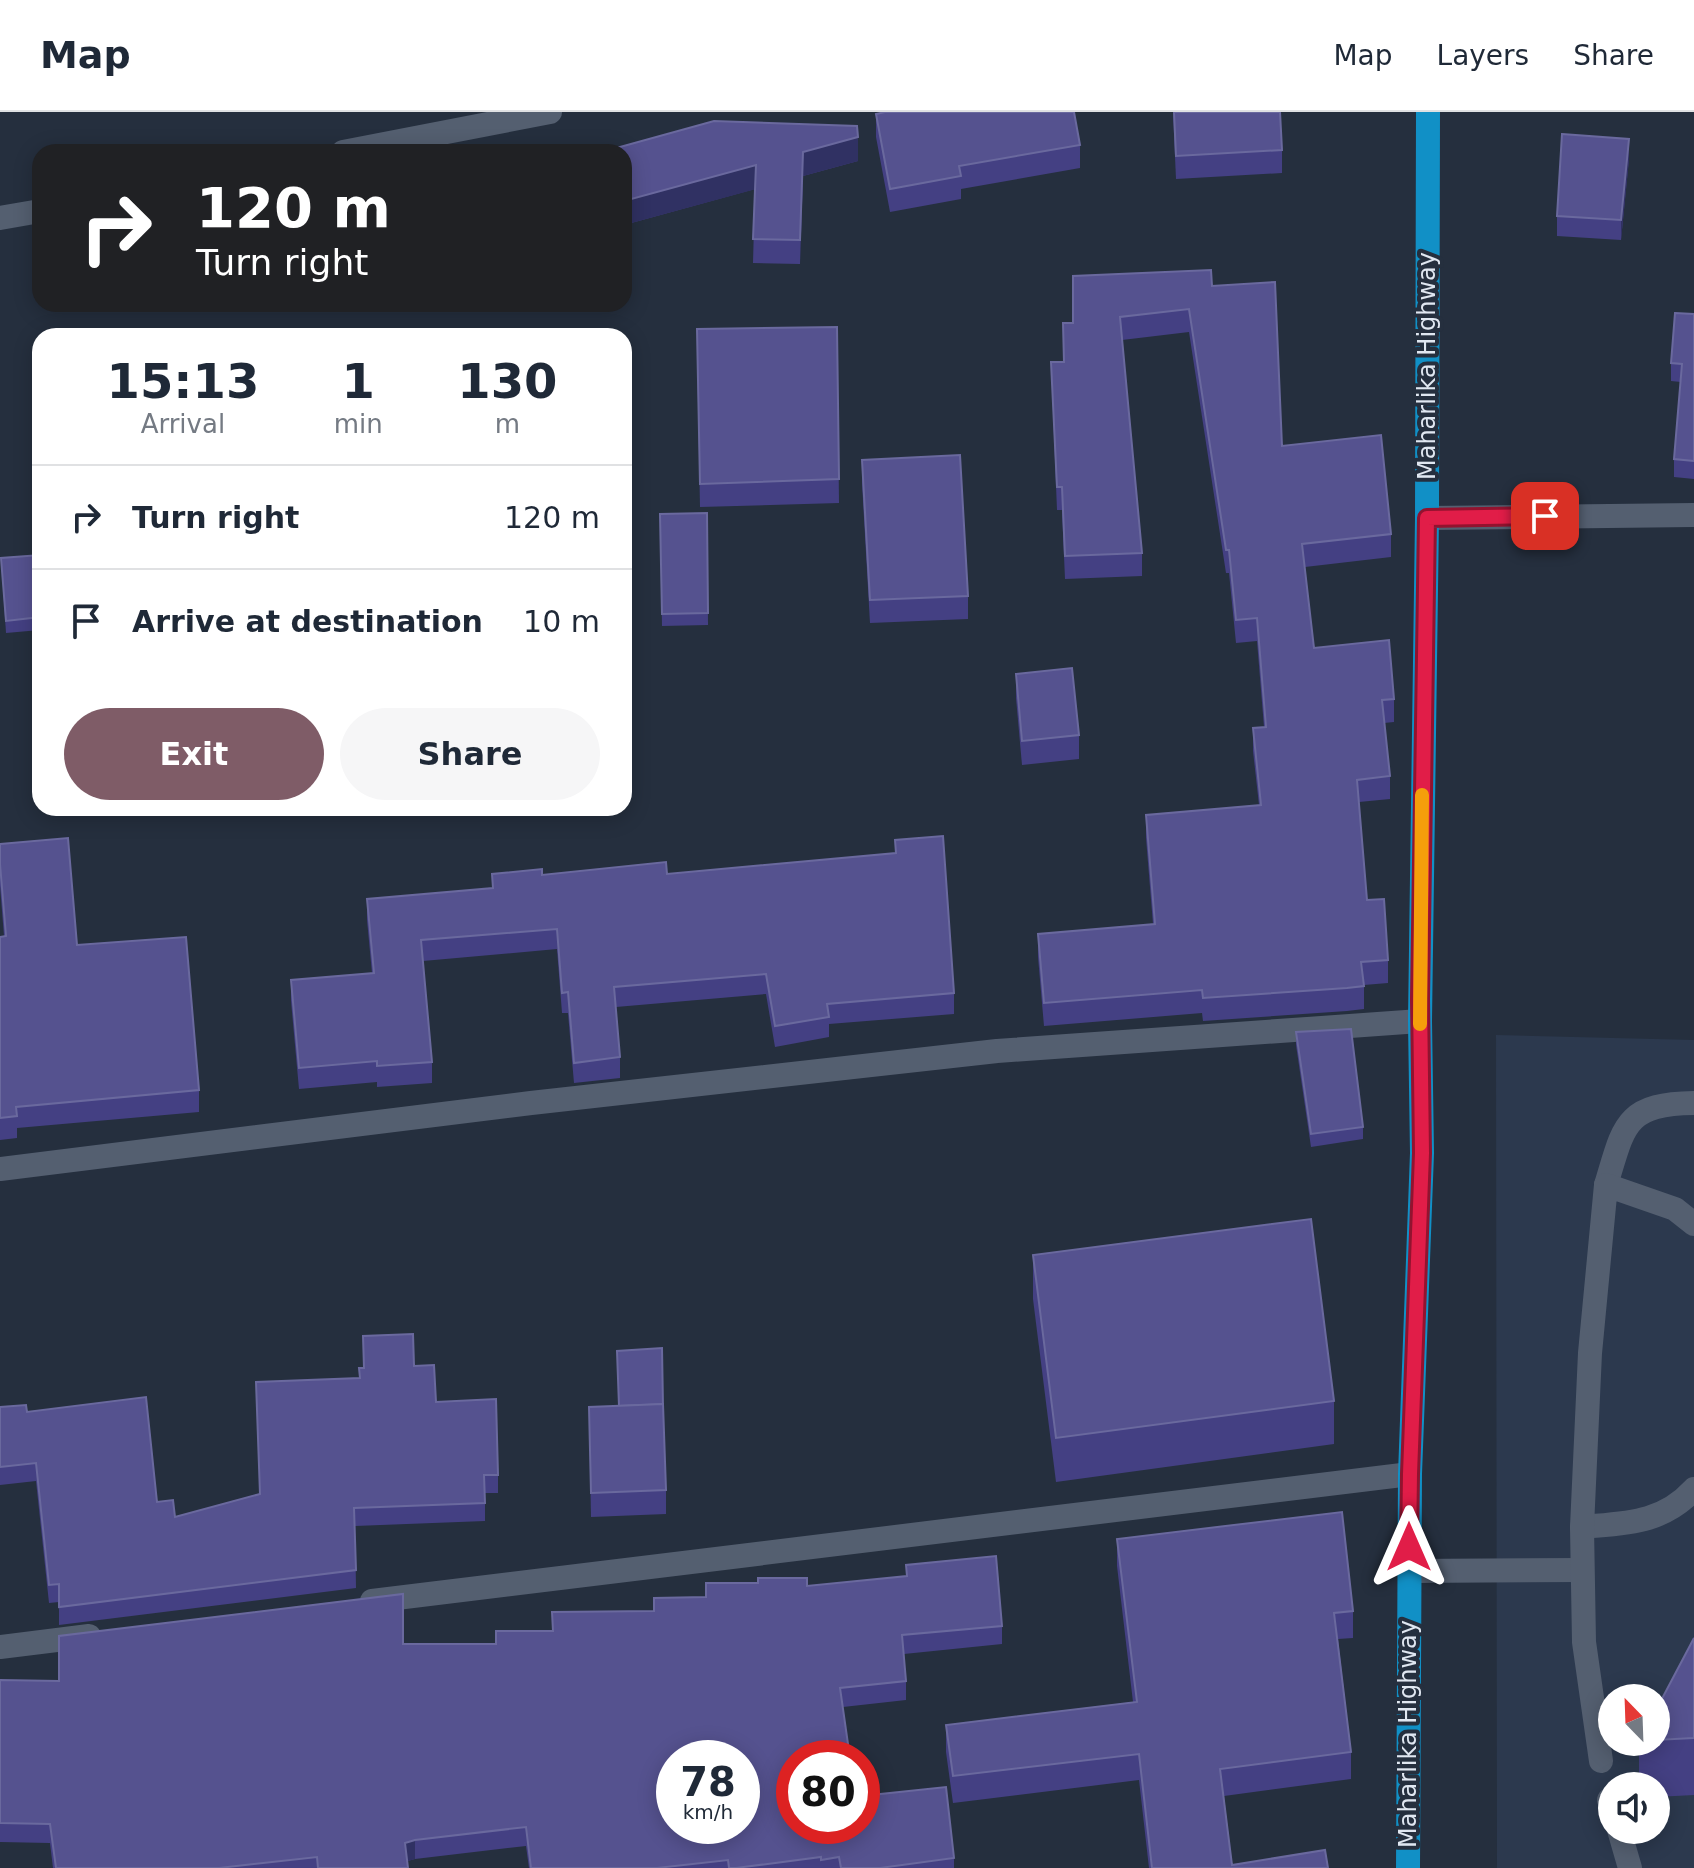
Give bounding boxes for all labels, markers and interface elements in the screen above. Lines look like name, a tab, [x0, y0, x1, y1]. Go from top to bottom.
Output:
text: Map	[40, 33, 131, 77]
text: Map	[1333, 39, 1393, 72]
text: Layers	[1437, 39, 1529, 72]
text: Share	[1573, 39, 1654, 72]
text: 120 m	[196, 175, 391, 240]
icon: right	[64, 176, 168, 280]
text: Turn right	[196, 242, 368, 283]
street label: Maharlika Highway	[1413, 252, 1441, 480]
text: 15:13	[106, 353, 259, 409]
text: 1	[342, 353, 375, 409]
text: 130	[457, 353, 557, 409]
text: Arrival	[141, 409, 225, 439]
text: min	[334, 409, 383, 439]
text: m	[495, 409, 520, 439]
pin	[1511, 482, 1579, 550]
icon: arrive	[1523, 494, 1567, 538]
icon: right	[64, 495, 108, 539]
text: Turn right	[132, 500, 299, 535]
text: 120 m	[504, 500, 600, 535]
icon: arrive	[64, 599, 108, 643]
text: Arrive at destination	[132, 604, 483, 639]
text: 10 m	[523, 604, 600, 639]
button: Exit	[64, 708, 324, 800]
button: Share	[340, 708, 600, 800]
position arrow	[1367, 1505, 1451, 1589]
street label: Maharlika Highway	[1394, 1620, 1422, 1848]
north arrow	[1598, 1684, 1670, 1756]
map controls	[1598, 1684, 1670, 1844]
speed limit sign: 80	[776, 1740, 880, 1844]
text: 78	[680, 1759, 736, 1805]
button: sound	[1598, 1772, 1670, 1844]
text: km/h	[683, 1800, 733, 1824]

